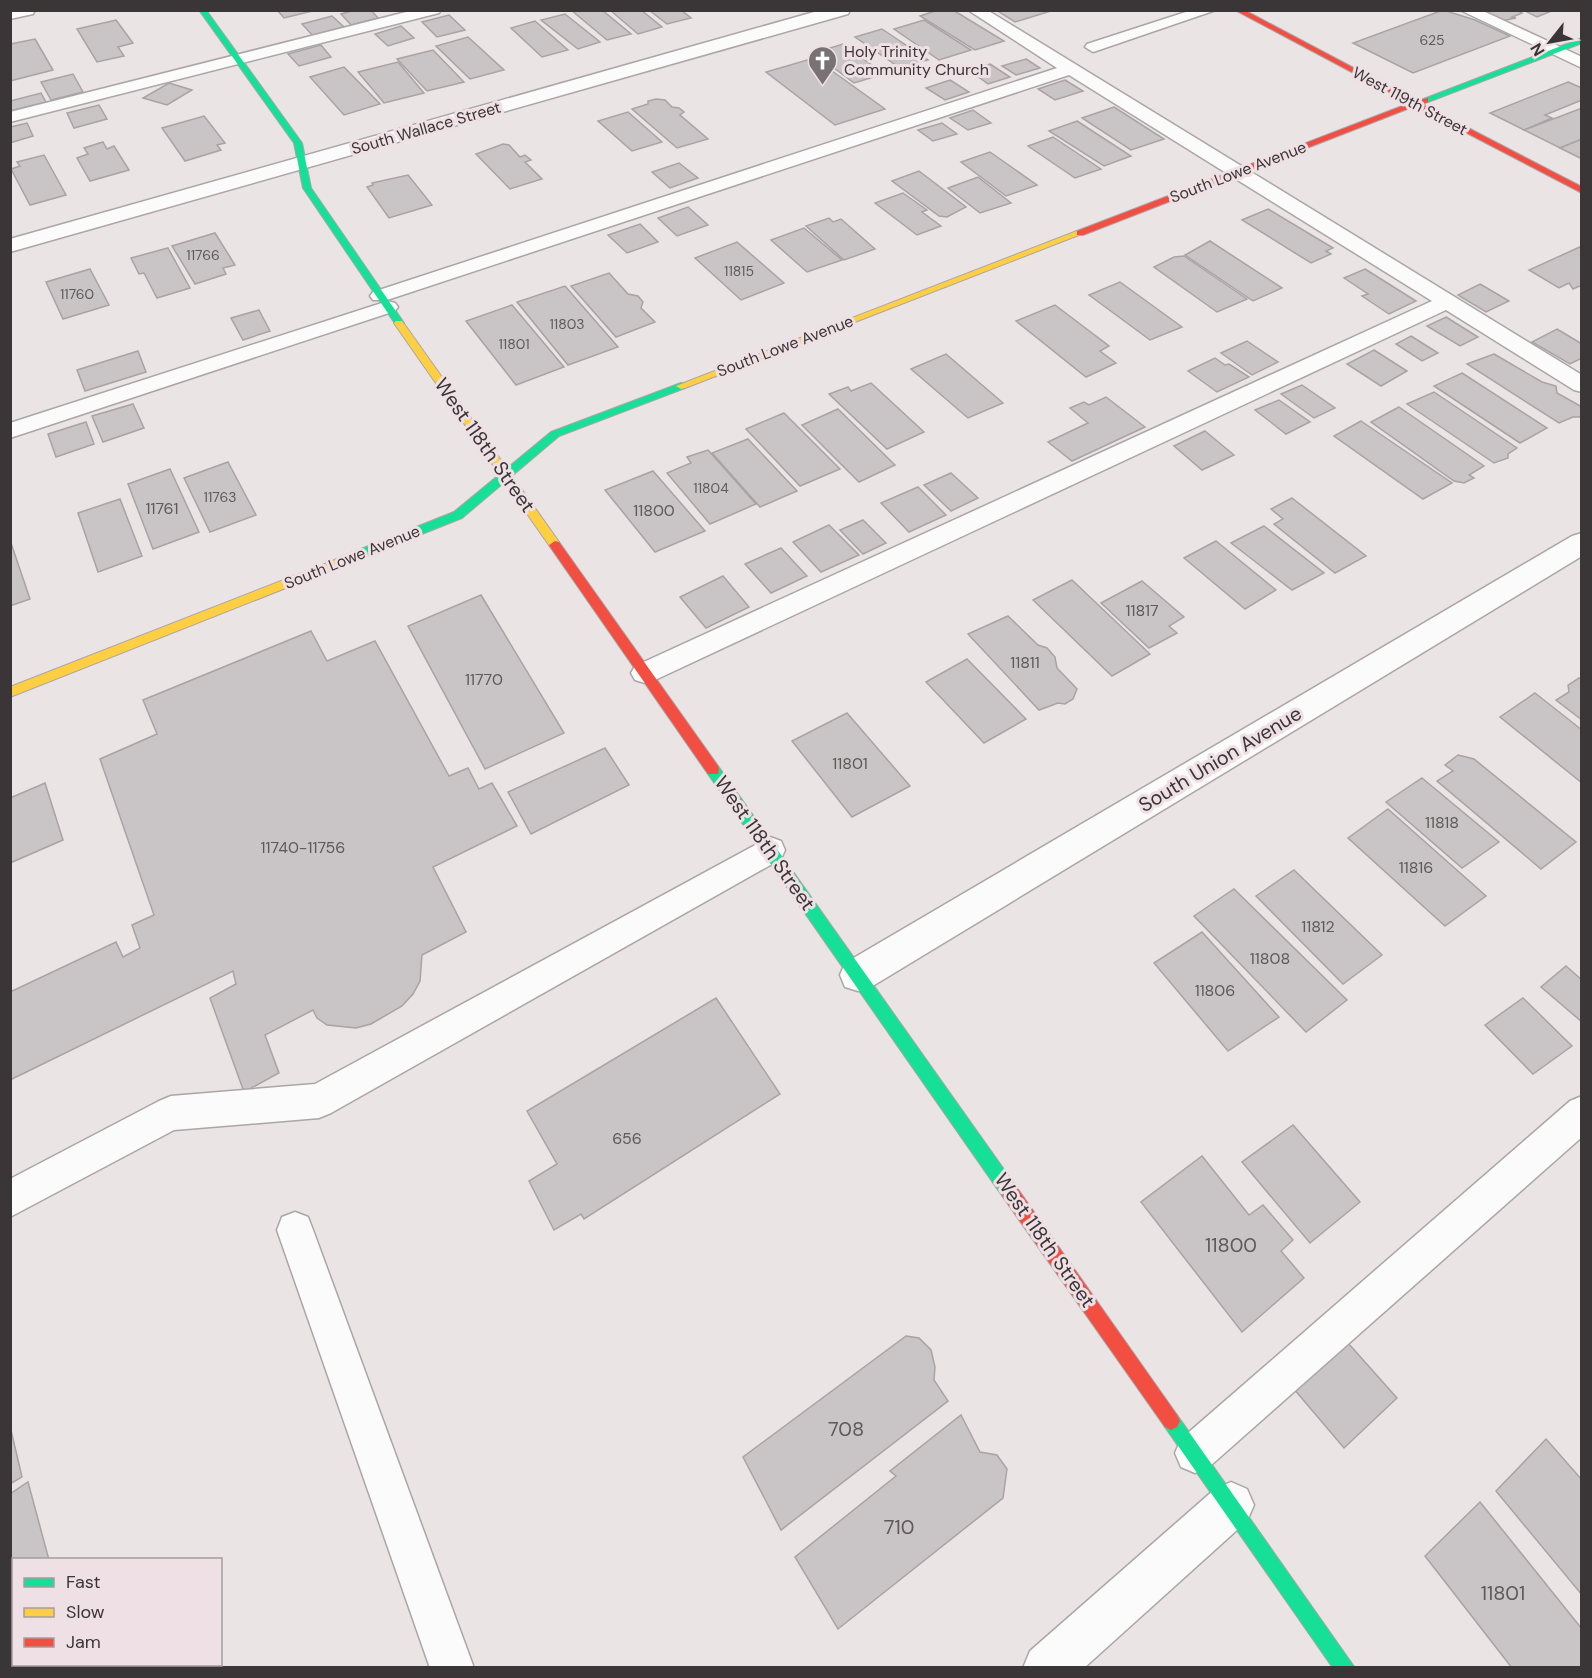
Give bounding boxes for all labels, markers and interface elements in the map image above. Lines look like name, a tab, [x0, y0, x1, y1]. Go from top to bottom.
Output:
north arrow	[1520, 12, 1580, 72]
house number: 625	[1419, 31, 1445, 49]
text: N	[1526, 39, 1550, 60]
place label: Holy Trinity Community Church	[844, 41, 989, 80]
church icon: Holy Trinity Community Church	[807, 44, 839, 86]
street label: West 119th Street	[1349, 62, 1471, 140]
street label: South Wallace Street	[349, 97, 503, 159]
street label: South Lowe Avenue	[1167, 136, 1309, 208]
house number: 11766	[186, 246, 220, 264]
house number: 11815	[724, 262, 754, 280]
house number: 11760	[60, 285, 94, 303]
street label: South Lowe Avenue	[714, 310, 856, 382]
house number: 11803	[549, 315, 585, 333]
house number: 11801	[498, 335, 530, 353]
street label: West 118th Street	[429, 373, 541, 517]
house number: 11804	[693, 479, 729, 497]
house number: 11763	[204, 488, 236, 506]
house number: 11761	[145, 498, 179, 519]
house number: 11800	[633, 500, 675, 521]
street label: South Lowe Avenue	[281, 520, 423, 594]
house number: 11817	[1126, 600, 1158, 621]
house number: 11811	[1010, 652, 1040, 673]
house number: 11770	[465, 669, 503, 690]
street label: South Union Avenue	[1134, 700, 1306, 818]
house number: 11801	[832, 753, 868, 774]
street label: West 118th Street	[709, 771, 821, 915]
house number: 11818	[1425, 812, 1459, 833]
house number: 11740-11756	[261, 837, 345, 858]
house number: 11816	[1399, 857, 1433, 878]
house number: 11812	[1301, 916, 1335, 937]
house number: 11808	[1250, 948, 1290, 969]
house number: 11806	[1195, 980, 1235, 1001]
house number: 656	[612, 1128, 642, 1149]
street label: West 118th Street	[989, 1168, 1101, 1312]
house number: 11800	[1205, 1232, 1257, 1258]
house number: 708	[828, 1416, 864, 1442]
house number: 710	[884, 1514, 914, 1540]
legend	[12, 1558, 222, 1666]
text: Fast	[66, 1570, 101, 1594]
house number: 11801	[1481, 1580, 1525, 1606]
text: Slow	[66, 1600, 105, 1624]
text: Jam	[66, 1630, 101, 1654]

